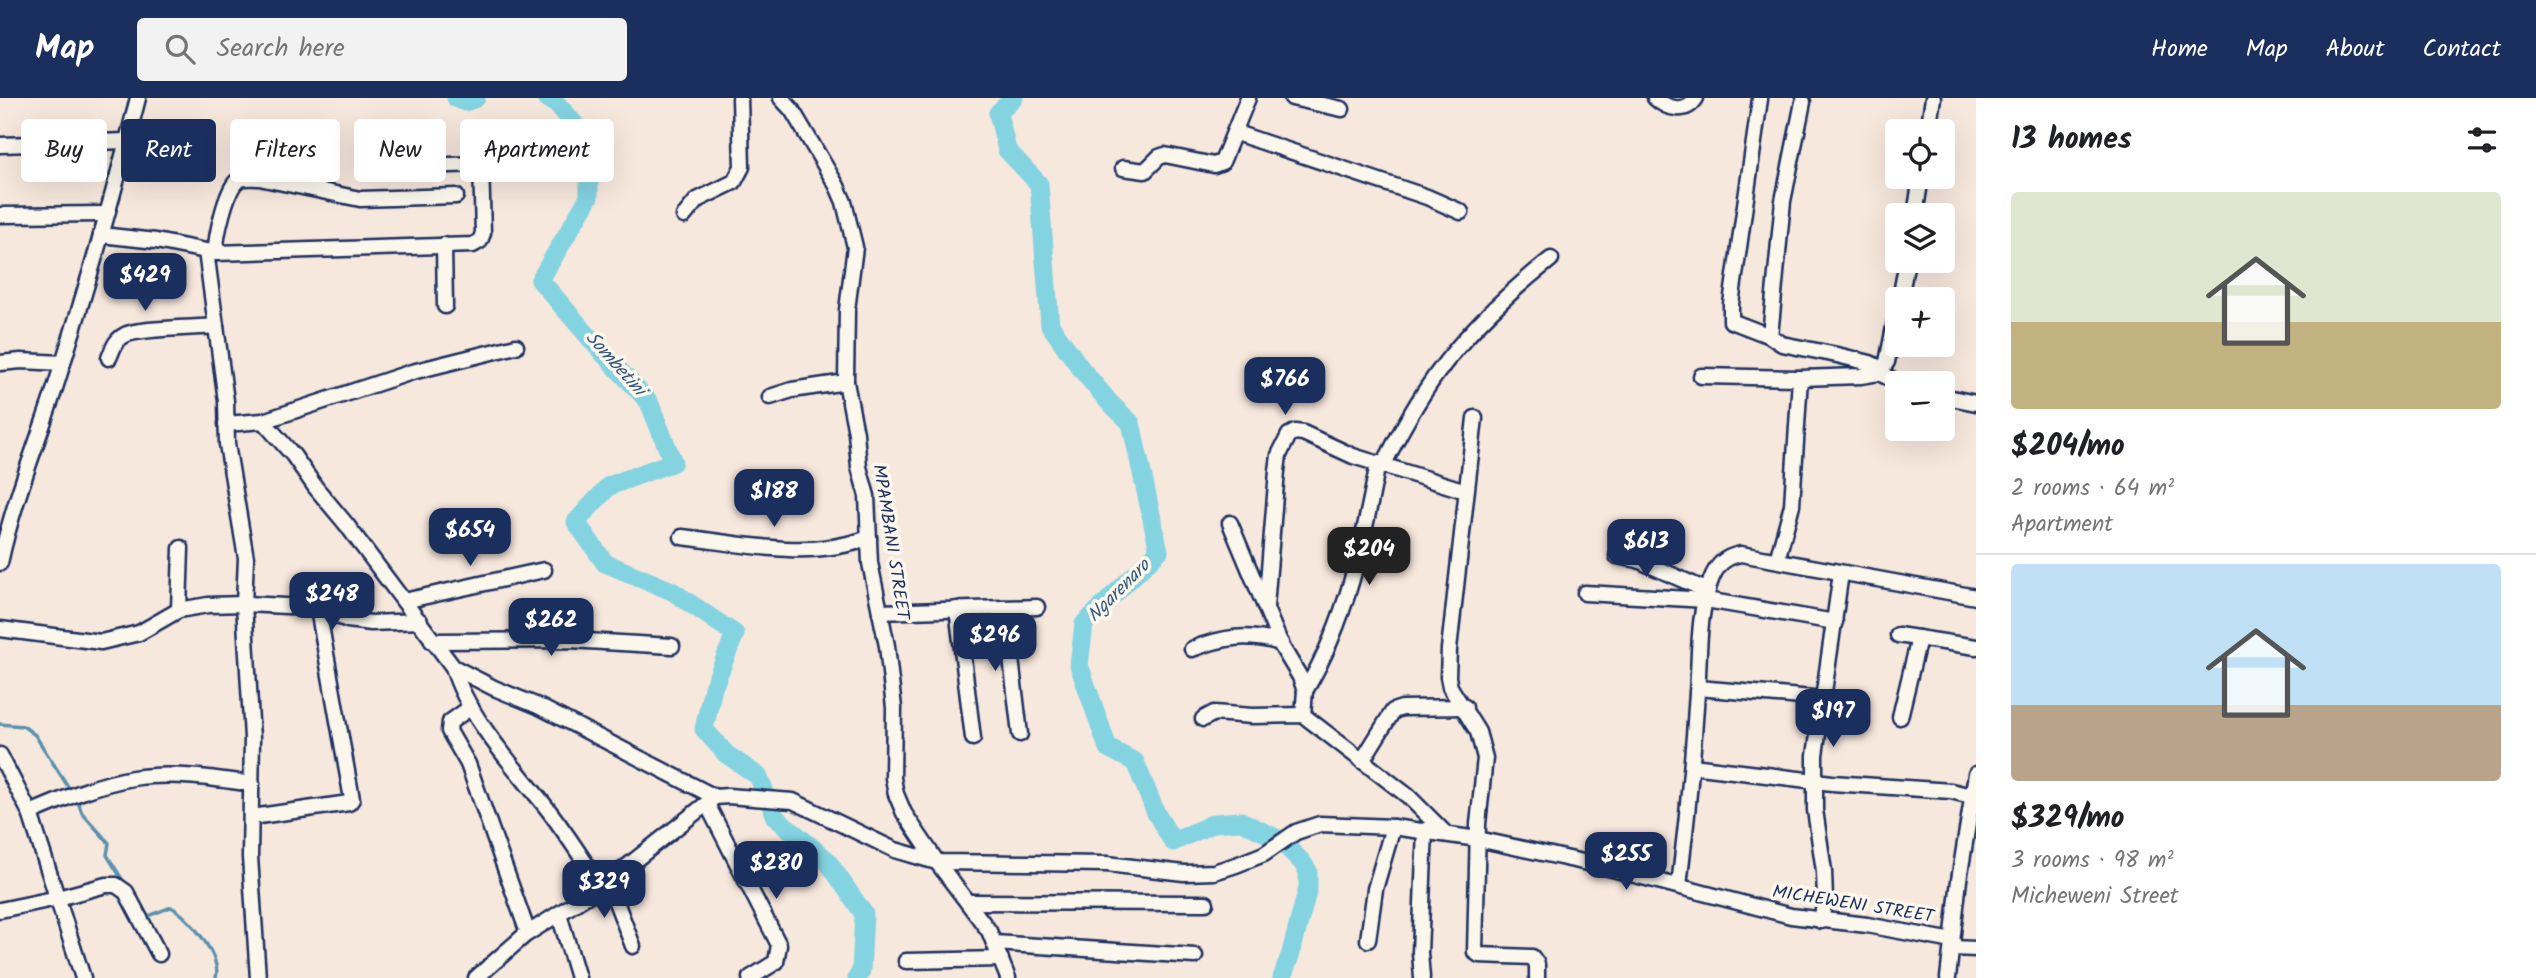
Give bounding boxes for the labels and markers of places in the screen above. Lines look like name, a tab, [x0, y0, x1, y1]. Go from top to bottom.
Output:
pin: $429	[104, 254, 186, 313]
pin: $766	[1244, 358, 1326, 417]
pin: $188	[733, 470, 815, 529]
pin: $654	[429, 508, 511, 568]
pin: $613	[1605, 519, 1687, 579]
pin: $204	[1328, 528, 1410, 587]
pin: $248	[291, 573, 373, 632]
pin: $262	[510, 598, 592, 658]
pin: $296	[954, 614, 1036, 673]
pin: $197	[1792, 690, 1874, 749]
pin: $255	[1585, 832, 1667, 892]
pin: $280	[735, 842, 817, 901]
pin: $329	[563, 860, 645, 920]

